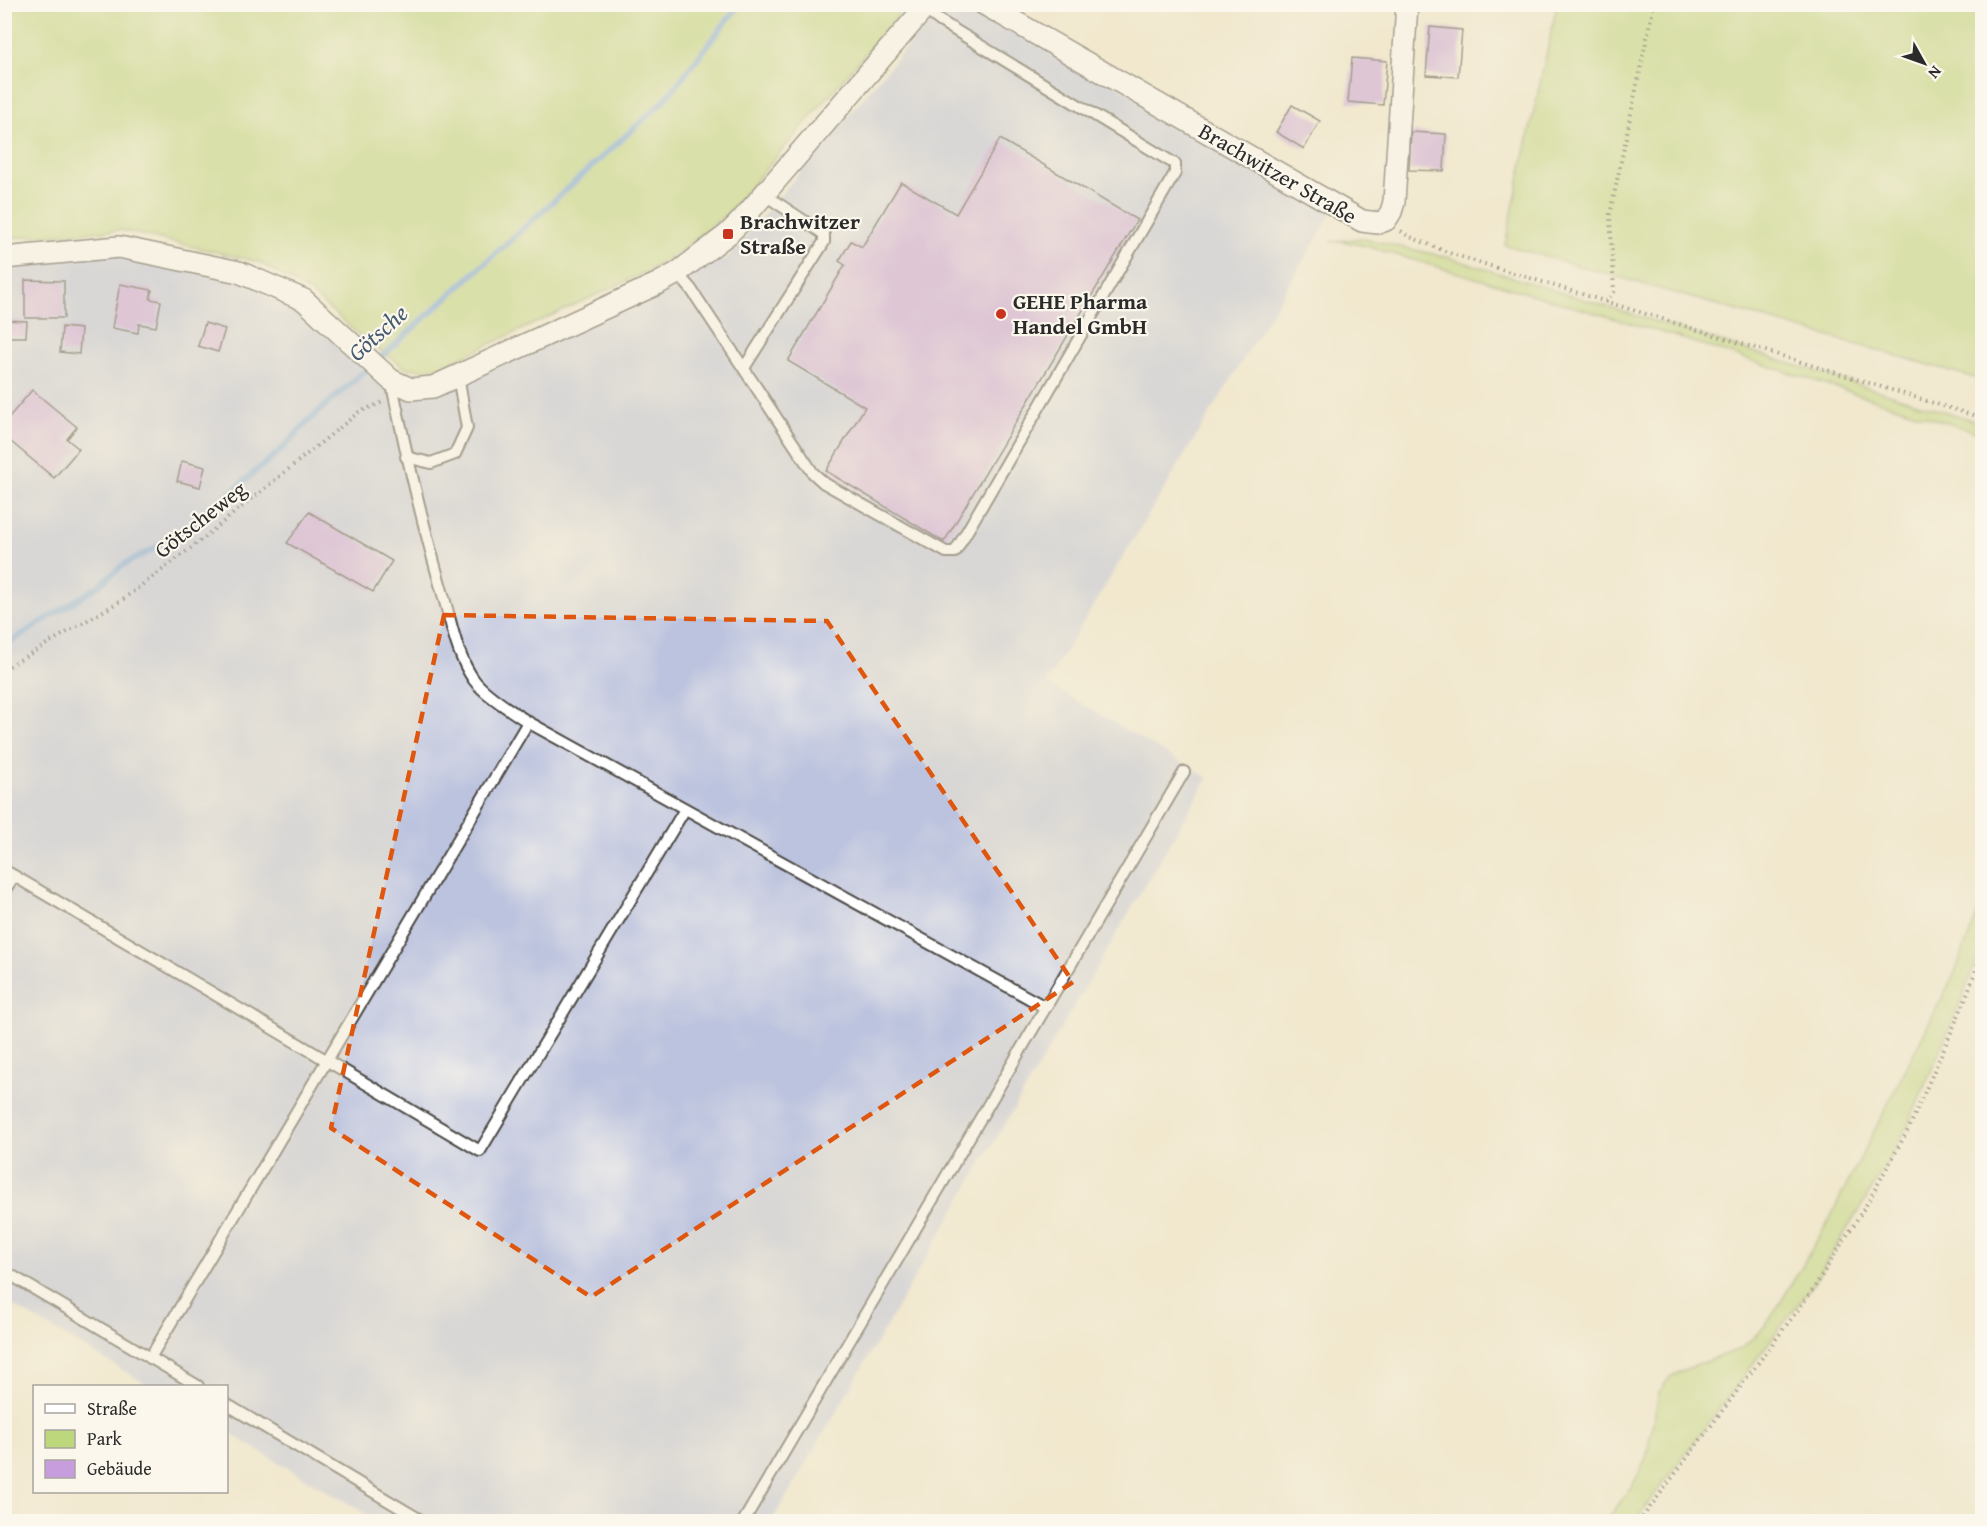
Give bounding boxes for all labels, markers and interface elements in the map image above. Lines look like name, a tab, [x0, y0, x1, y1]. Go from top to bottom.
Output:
north arrow	[1894, 33, 1954, 93]
text: N	[1923, 61, 1948, 85]
street label: Brachwitzer Straße	[1193, 115, 1363, 231]
place label: Brachwitzer Straße	[740, 205, 860, 262]
marker: Brachwitzer Straße	[721, 227, 735, 241]
place label: GEHE Pharma Handel GmbH	[1013, 285, 1148, 342]
water label: Götsche	[340, 296, 416, 369]
marker: GEHE Pharma Handel GmbH	[994, 307, 1008, 321]
street label: Götscheweg	[147, 473, 253, 565]
legend	[33, 1385, 228, 1493]
text: Straße	[87, 1395, 137, 1422]
text: Park	[87, 1425, 123, 1452]
text: Gebäude	[87, 1455, 152, 1482]

